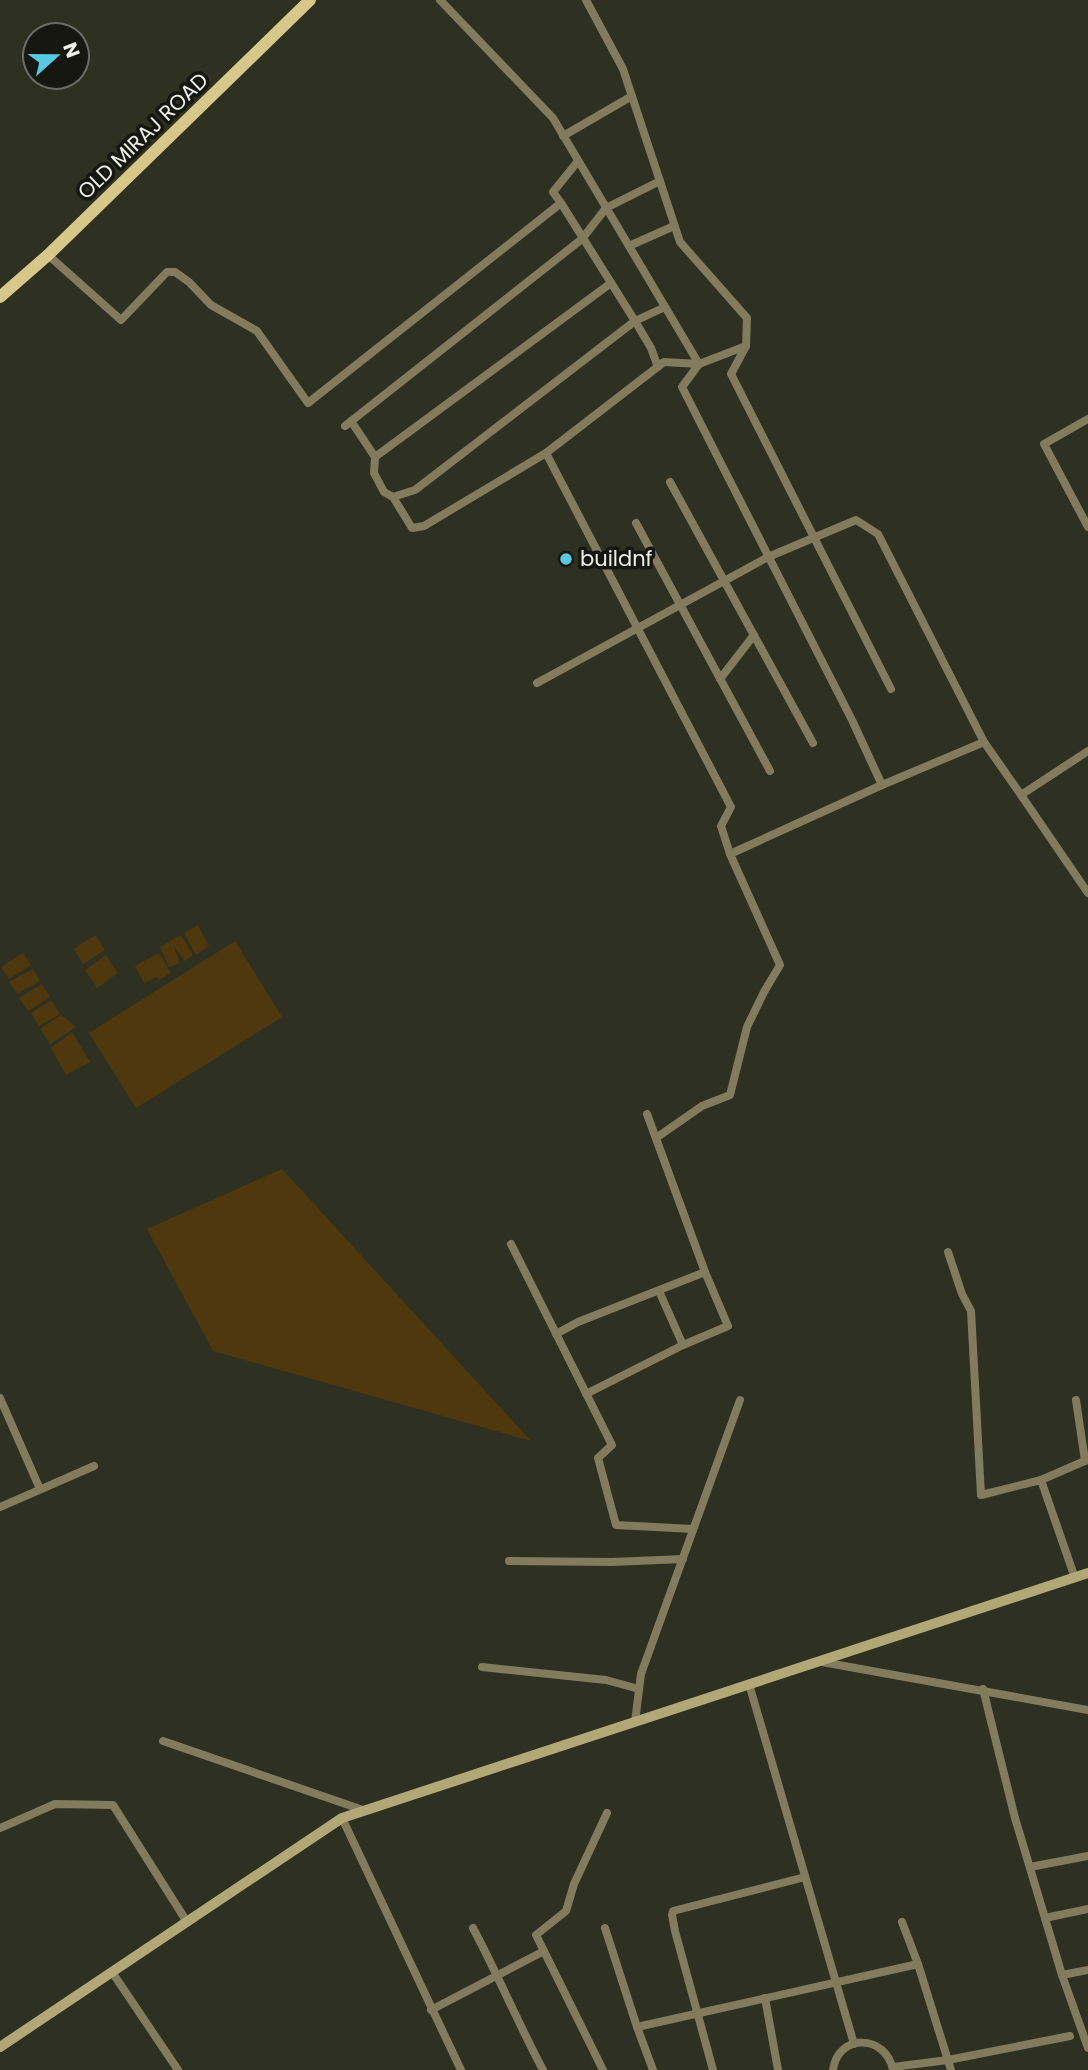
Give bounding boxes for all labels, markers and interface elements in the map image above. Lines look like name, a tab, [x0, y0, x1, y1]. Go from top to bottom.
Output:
north arrow	[21, 21, 91, 91]
text: N	[56, 39, 87, 62]
street label: OLD MIRAJ ROAD	[71, 66, 214, 206]
place label: buildnf	[580, 544, 653, 573]
marker: buildnf	[558, 551, 574, 567]

